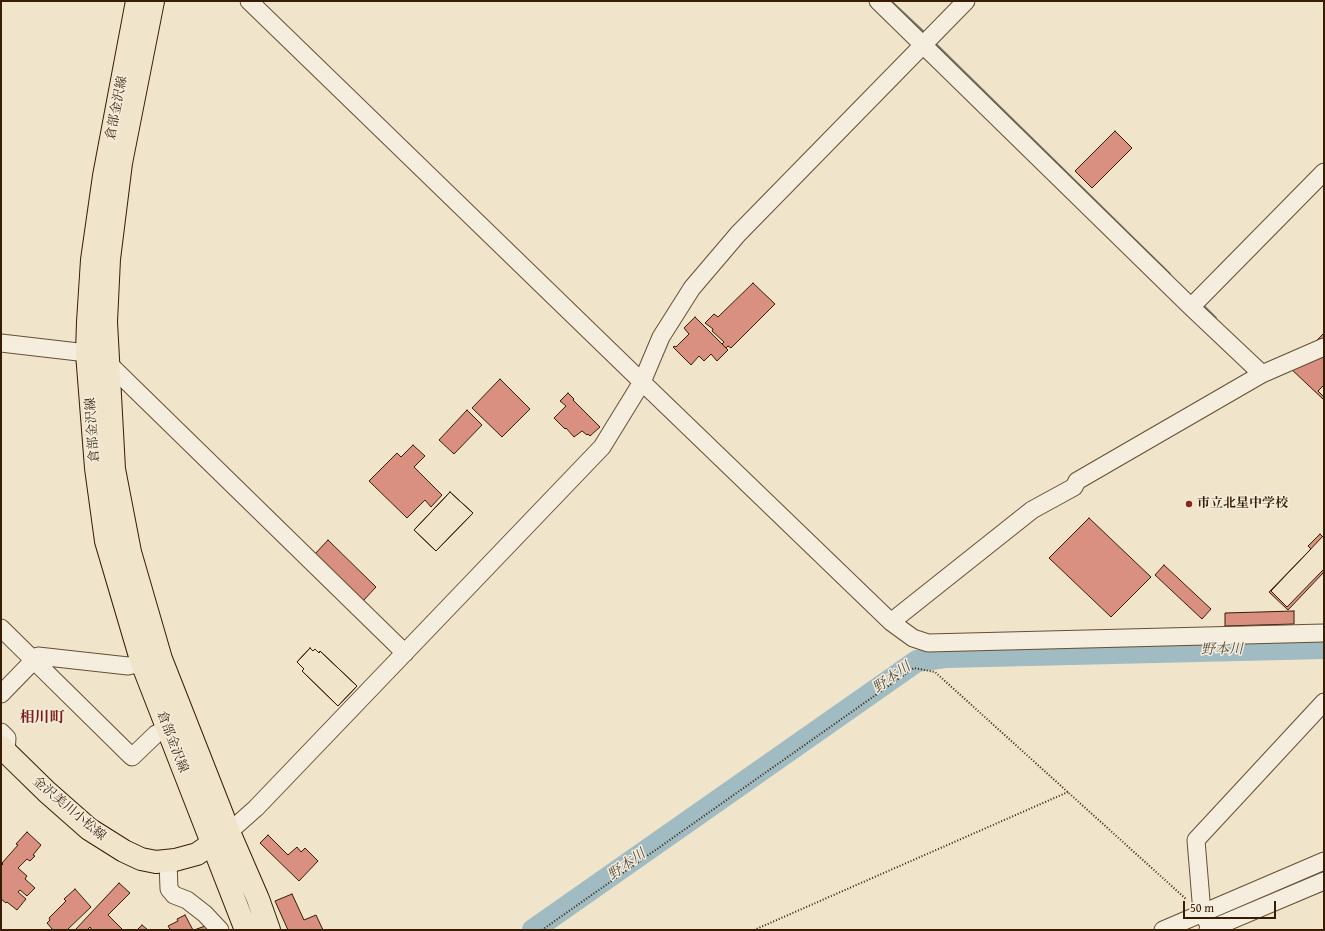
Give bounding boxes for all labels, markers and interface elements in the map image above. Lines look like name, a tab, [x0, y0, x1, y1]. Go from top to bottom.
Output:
street label: 倉部金沢線	[103, 75, 131, 141]
street label: 倉部金沢線	[83, 397, 103, 463]
place label: 市立北星中学校	[1197, 496, 1288, 512]
marker: 市立北星中学校	[1184, 499, 1194, 509]
water label: 野本川	[1201, 641, 1243, 659]
water label: 野本川	[870, 659, 914, 697]
district label: 相川町	[20, 709, 64, 727]
street label: 倉部金沢線	[153, 709, 191, 775]
street label: 金沢美川小松線	[29, 774, 109, 844]
water label: 野本川	[605, 846, 649, 884]
scale bar	[1185, 893, 1278, 919]
text: 50 m	[1190, 899, 1214, 916]

